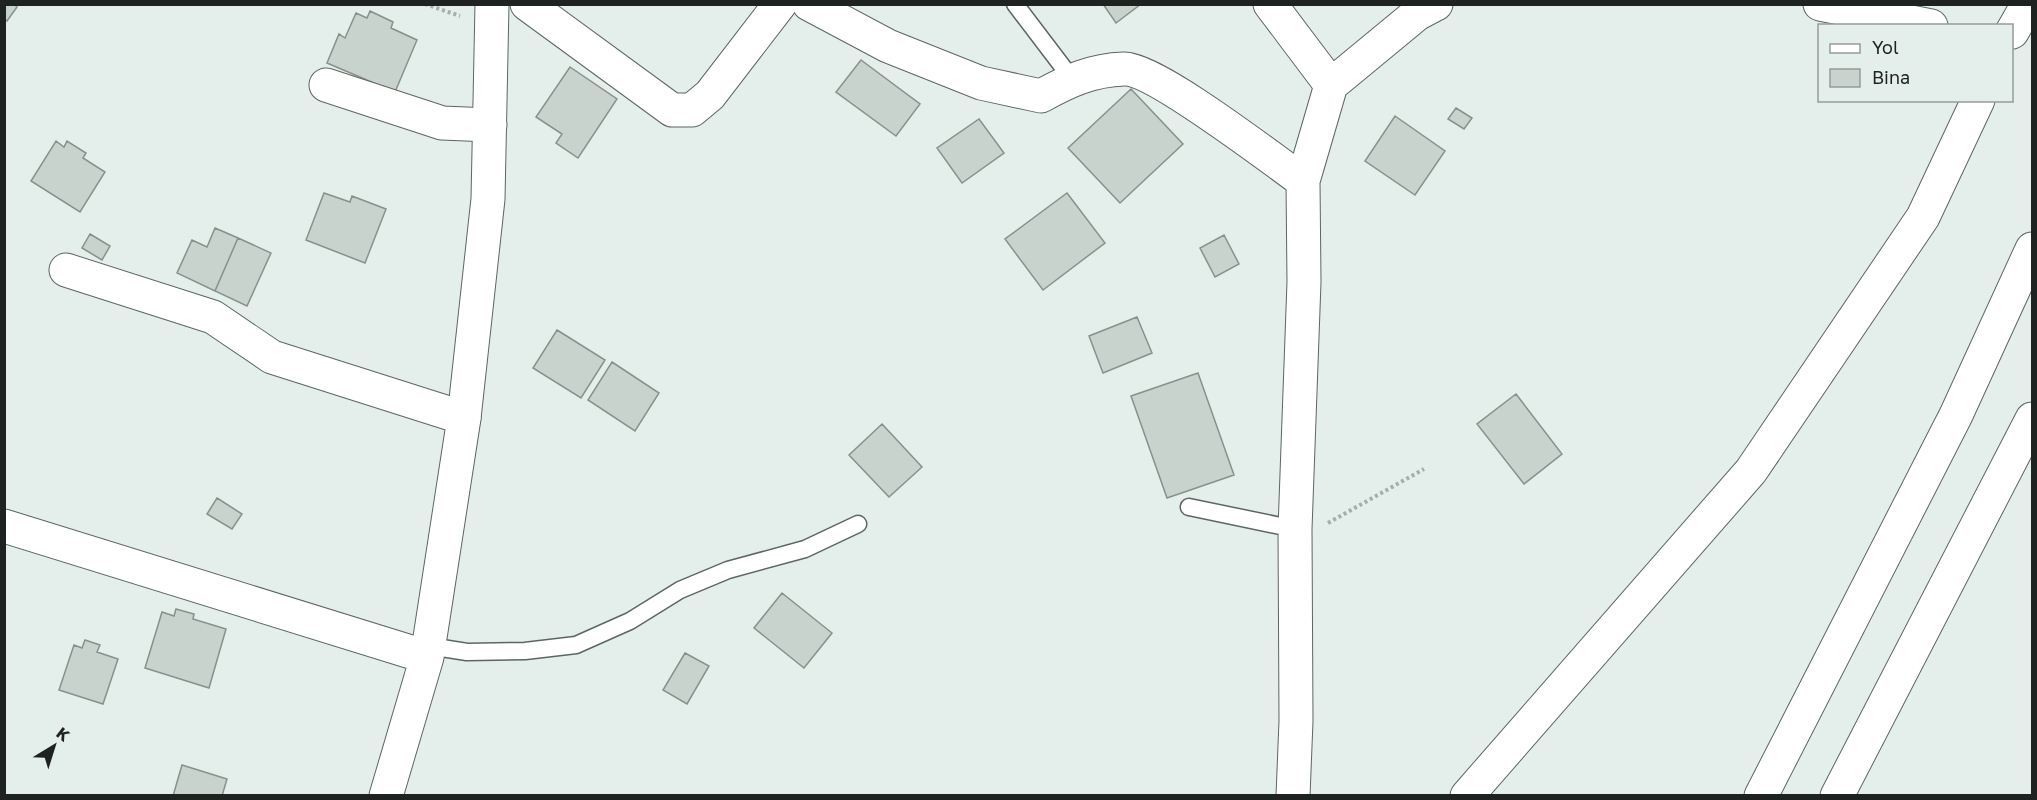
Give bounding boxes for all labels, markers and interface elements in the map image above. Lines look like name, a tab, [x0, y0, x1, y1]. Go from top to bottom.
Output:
legend	[1818, 24, 2013, 102]
text: Yol	[1872, 36, 1899, 58]
text: Bina	[1872, 66, 1910, 88]
north arrow	[24, 716, 84, 776]
text: K	[53, 723, 74, 746]

